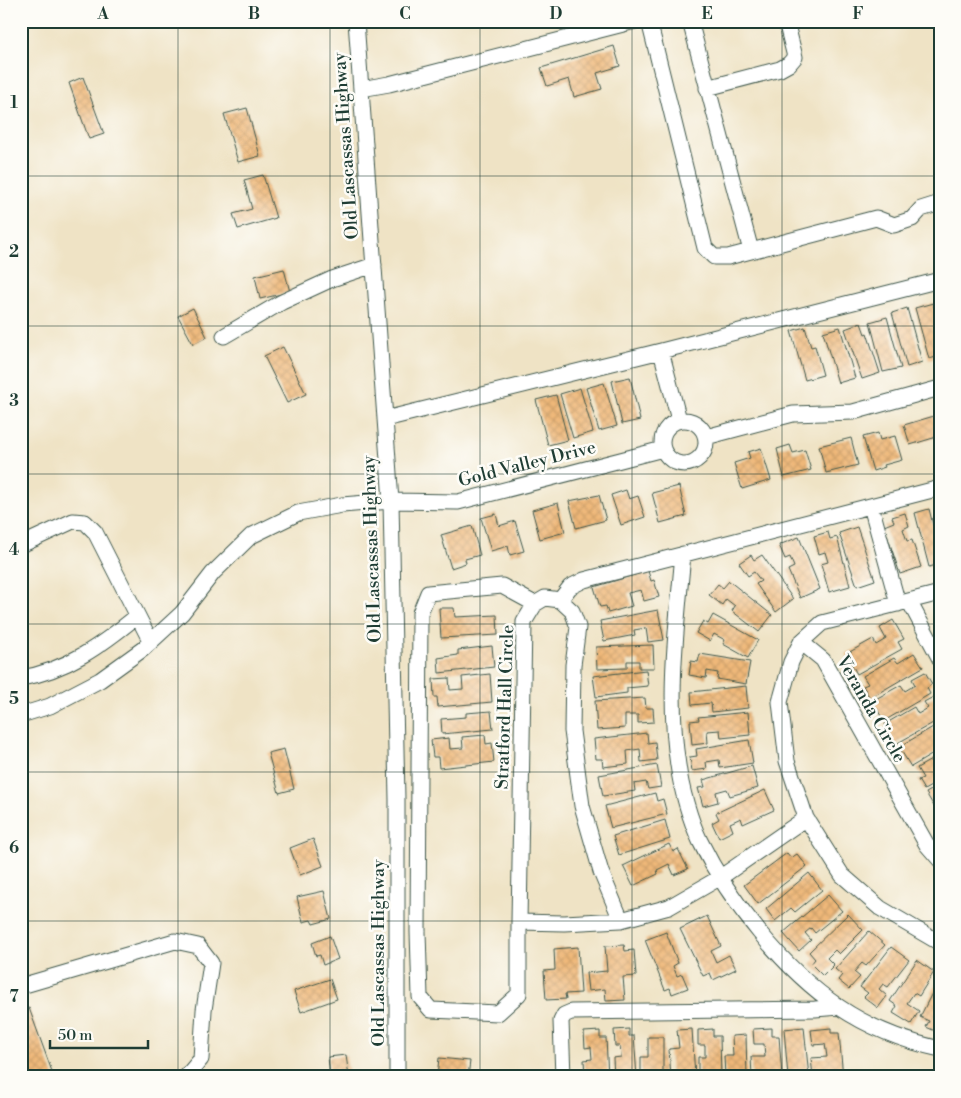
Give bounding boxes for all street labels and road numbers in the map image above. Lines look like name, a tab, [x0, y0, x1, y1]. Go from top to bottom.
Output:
street label: Old Lascassas Highway	[328, 51, 364, 240]
street label: Gold Valley Drive	[456, 436, 598, 492]
street label: Old Lascassas Highway	[357, 455, 387, 643]
street label: Stratford Hall Circle	[491, 624, 519, 790]
street label: Veranda Circle	[830, 650, 911, 767]
street label: Old Lascassas Highway	[367, 859, 390, 1047]

